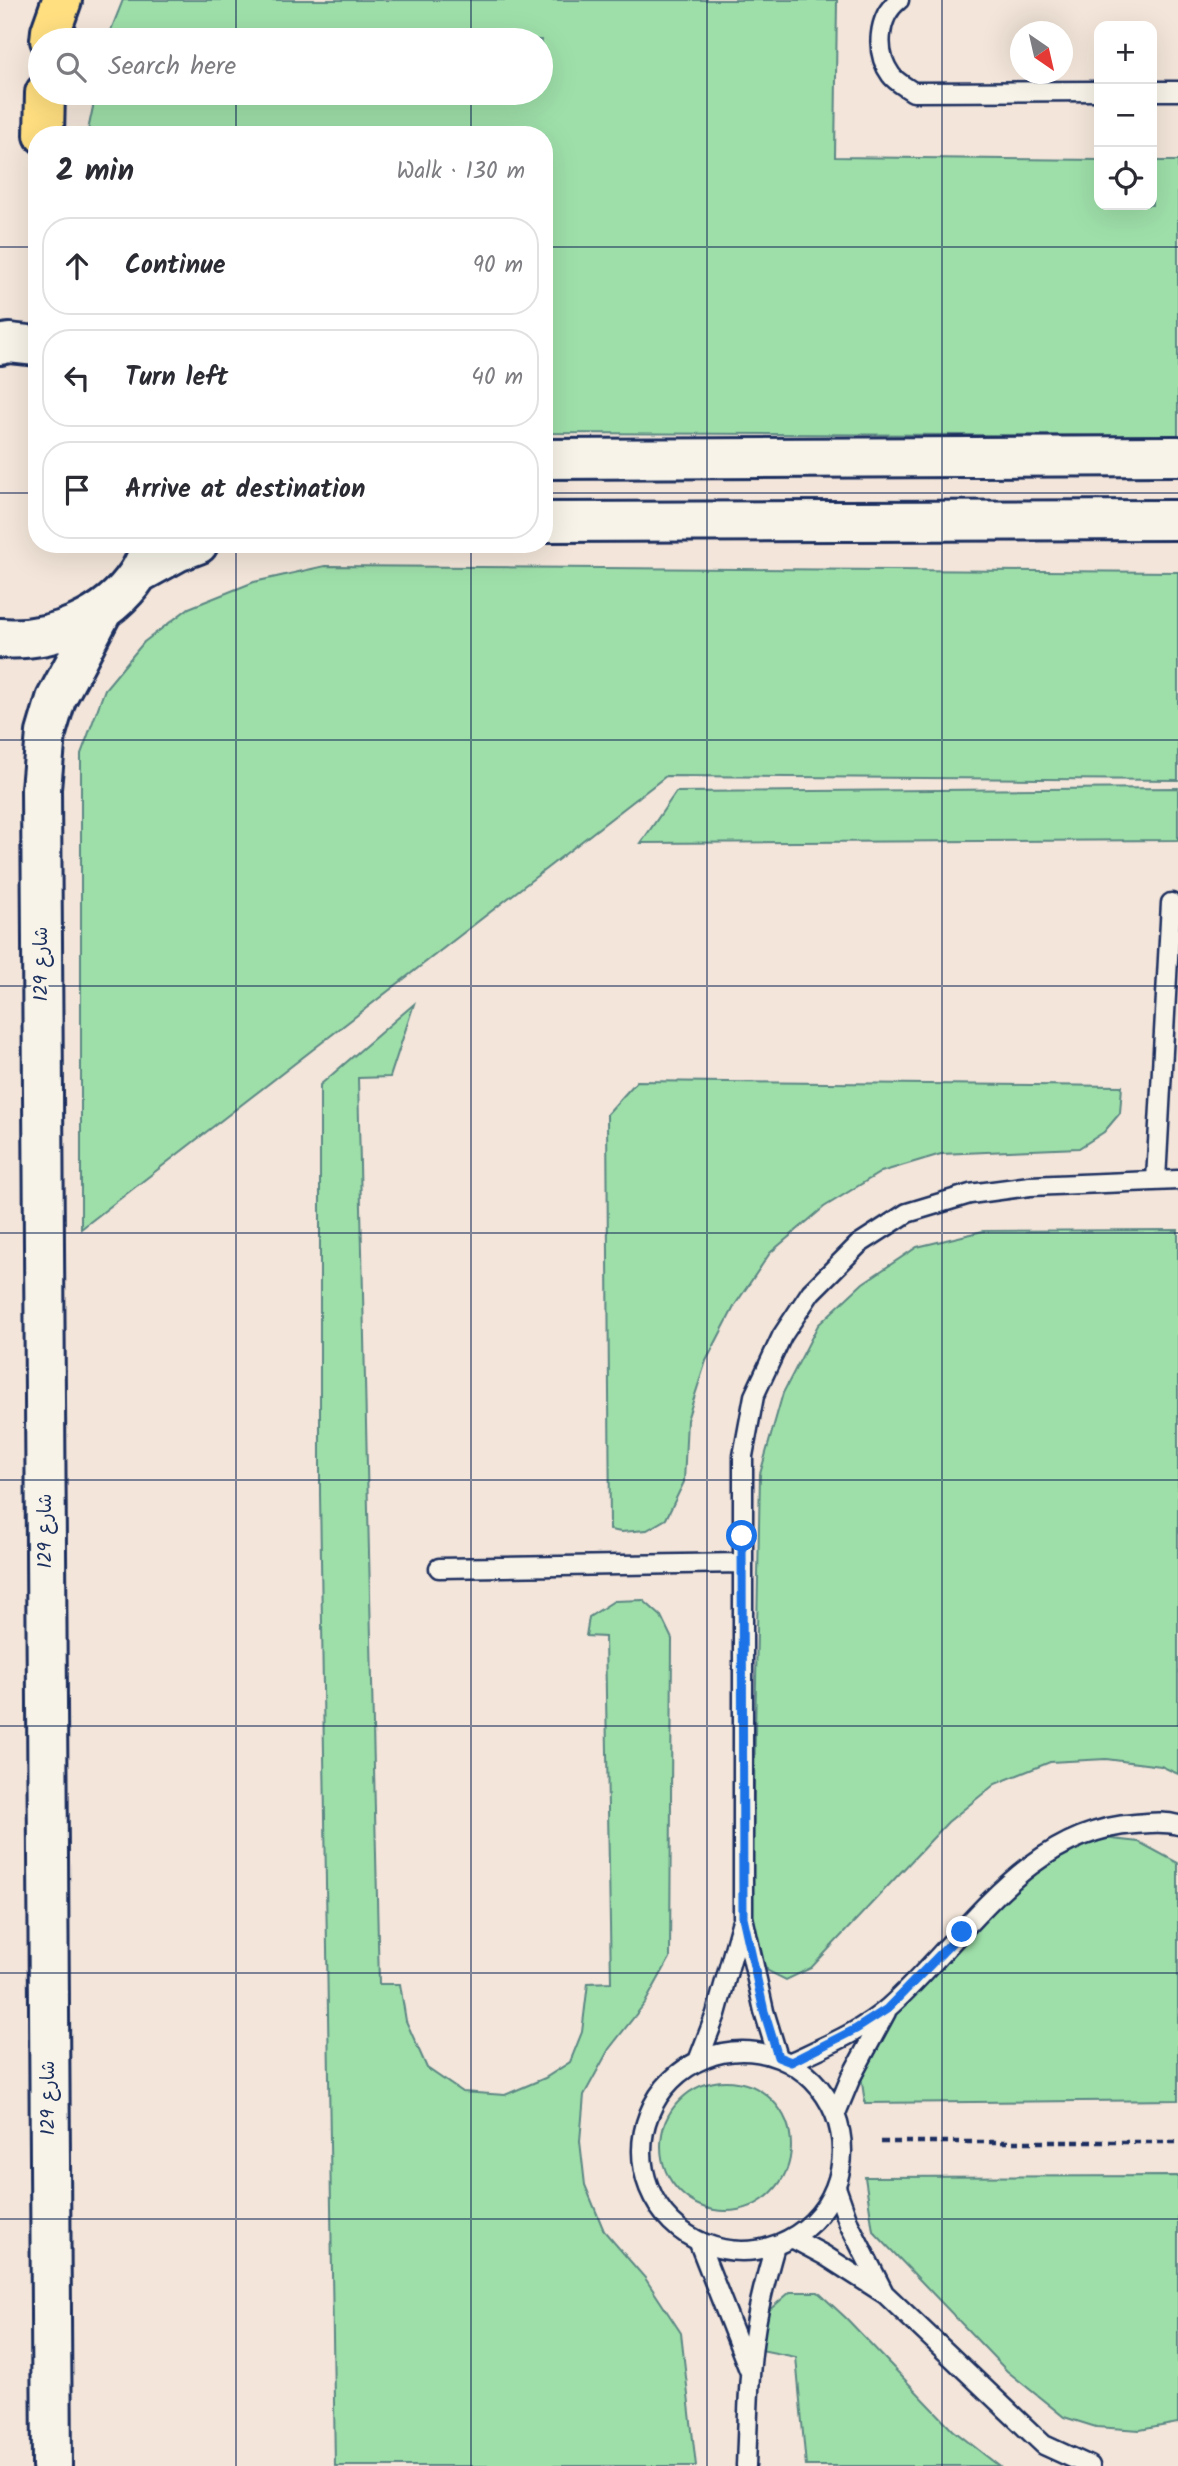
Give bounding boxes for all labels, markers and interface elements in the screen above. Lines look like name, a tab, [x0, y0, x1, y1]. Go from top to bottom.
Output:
north arrow	[1010, 21, 1073, 84]
map controls	[1094, 21, 1157, 210]
button: +	[1094, 21, 1157, 84]
search box	[28, 28, 553, 105]
text: Search here	[108, 46, 236, 88]
icon: search	[52, 48, 90, 86]
button: −	[1094, 84, 1157, 147]
button: locate	[1094, 147, 1157, 210]
text: 2 min	[56, 148, 134, 196]
text: Walk · 130 m	[397, 154, 525, 190]
text: Continue	[125, 245, 226, 287]
icon: ahead	[58, 247, 96, 285]
text: 90 m	[473, 248, 523, 284]
text: Turn left	[125, 357, 228, 399]
icon: left	[58, 359, 96, 397]
text: 40 m	[471, 360, 523, 396]
text: Arrive at destination	[125, 469, 365, 511]
icon: arrive	[58, 471, 96, 509]
street label: شارع 129	[27, 926, 57, 1002]
street label: شارع 129	[31, 1493, 61, 1569]
route start	[726, 1520, 757, 1551]
route end	[946, 1916, 977, 1947]
street label: شارع 129	[34, 2060, 64, 2136]

